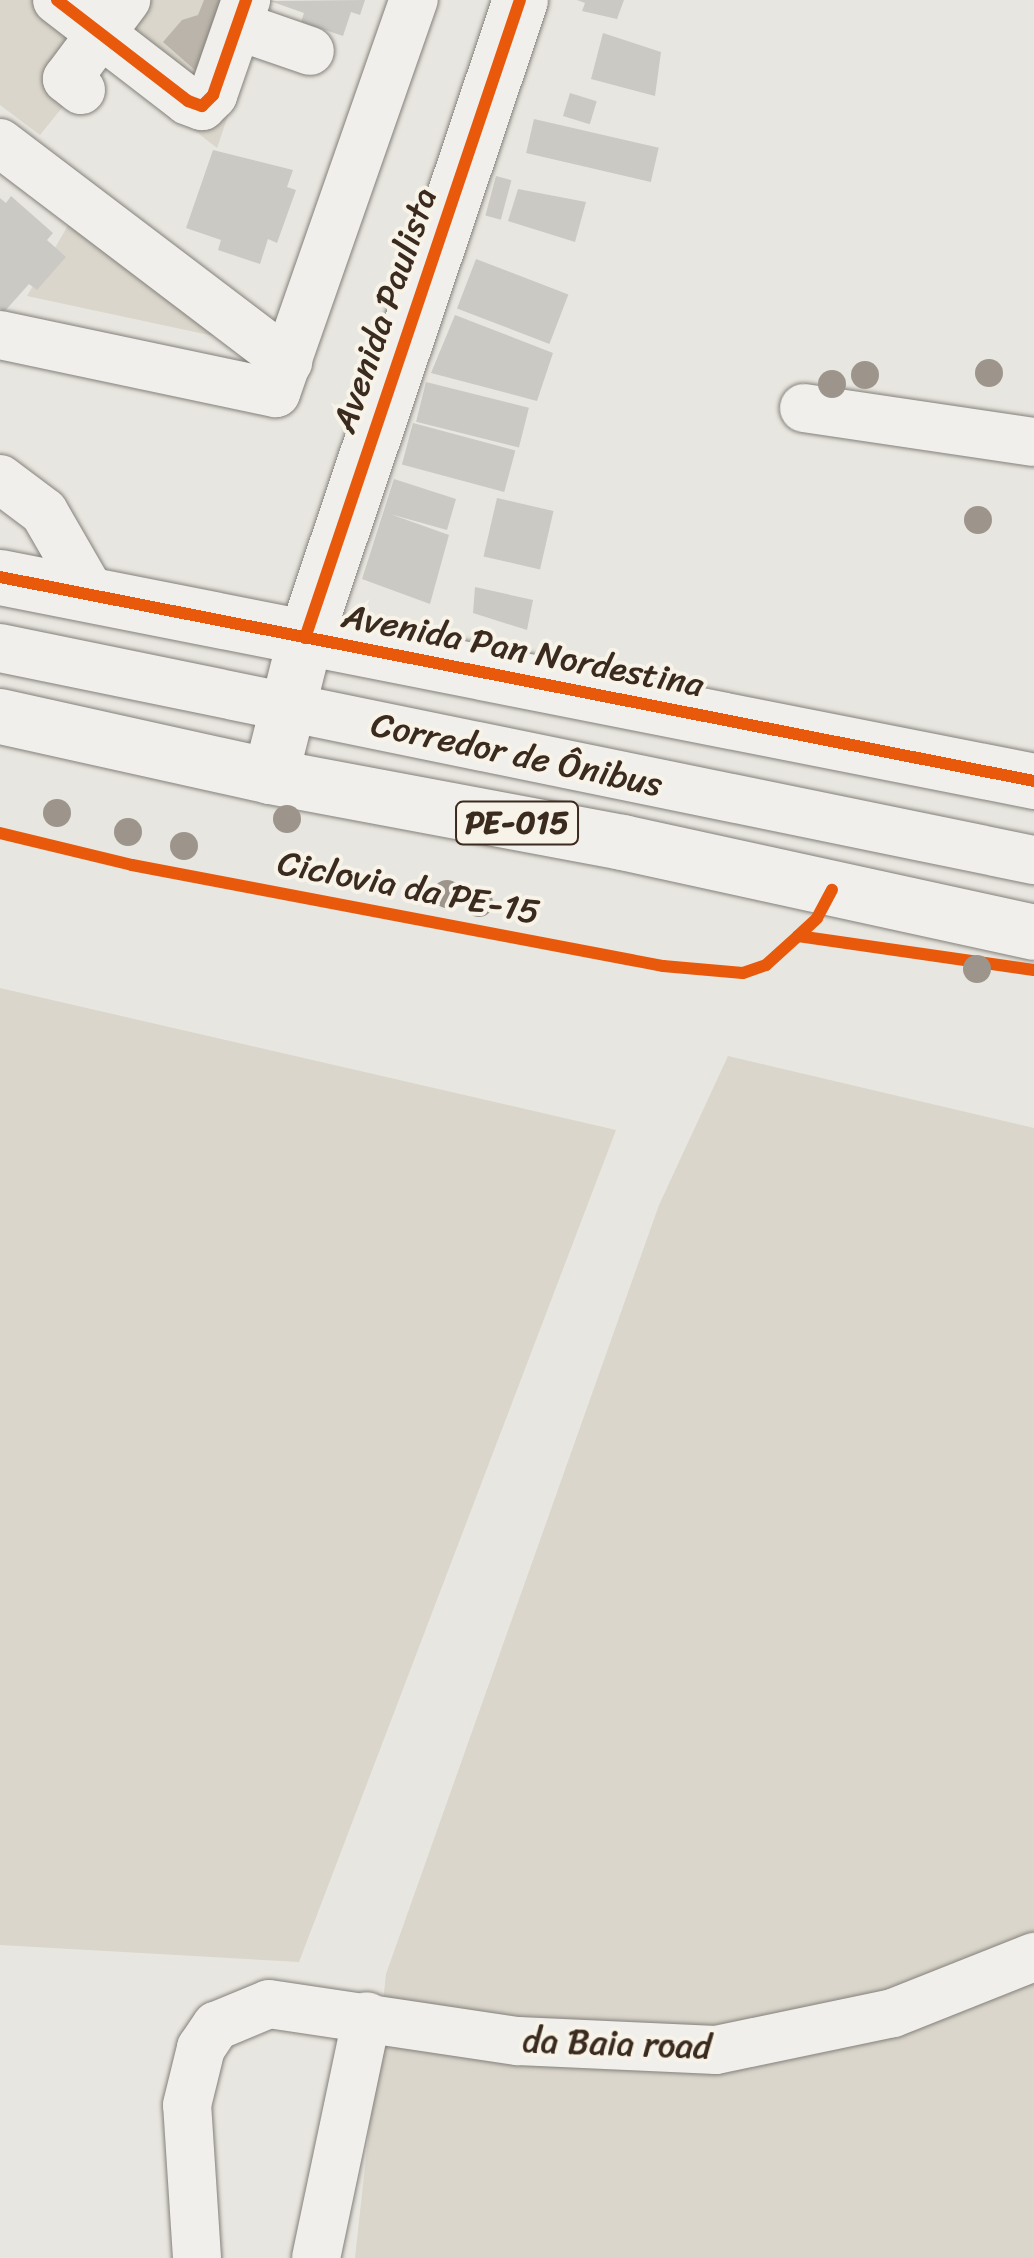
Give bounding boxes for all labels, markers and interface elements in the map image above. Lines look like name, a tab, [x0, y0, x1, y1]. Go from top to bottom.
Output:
street label: Avenida Paulista	[322, 182, 446, 438]
street label: Avenida Pan Nordestina	[339, 594, 707, 706]
street label: Corredor de Ônibus	[369, 703, 665, 805]
road number: PE-015	[454, 796, 580, 850]
street label: Ciclovia da PE-15	[274, 841, 544, 933]
street label: da Baia road	[522, 2019, 712, 2067]

